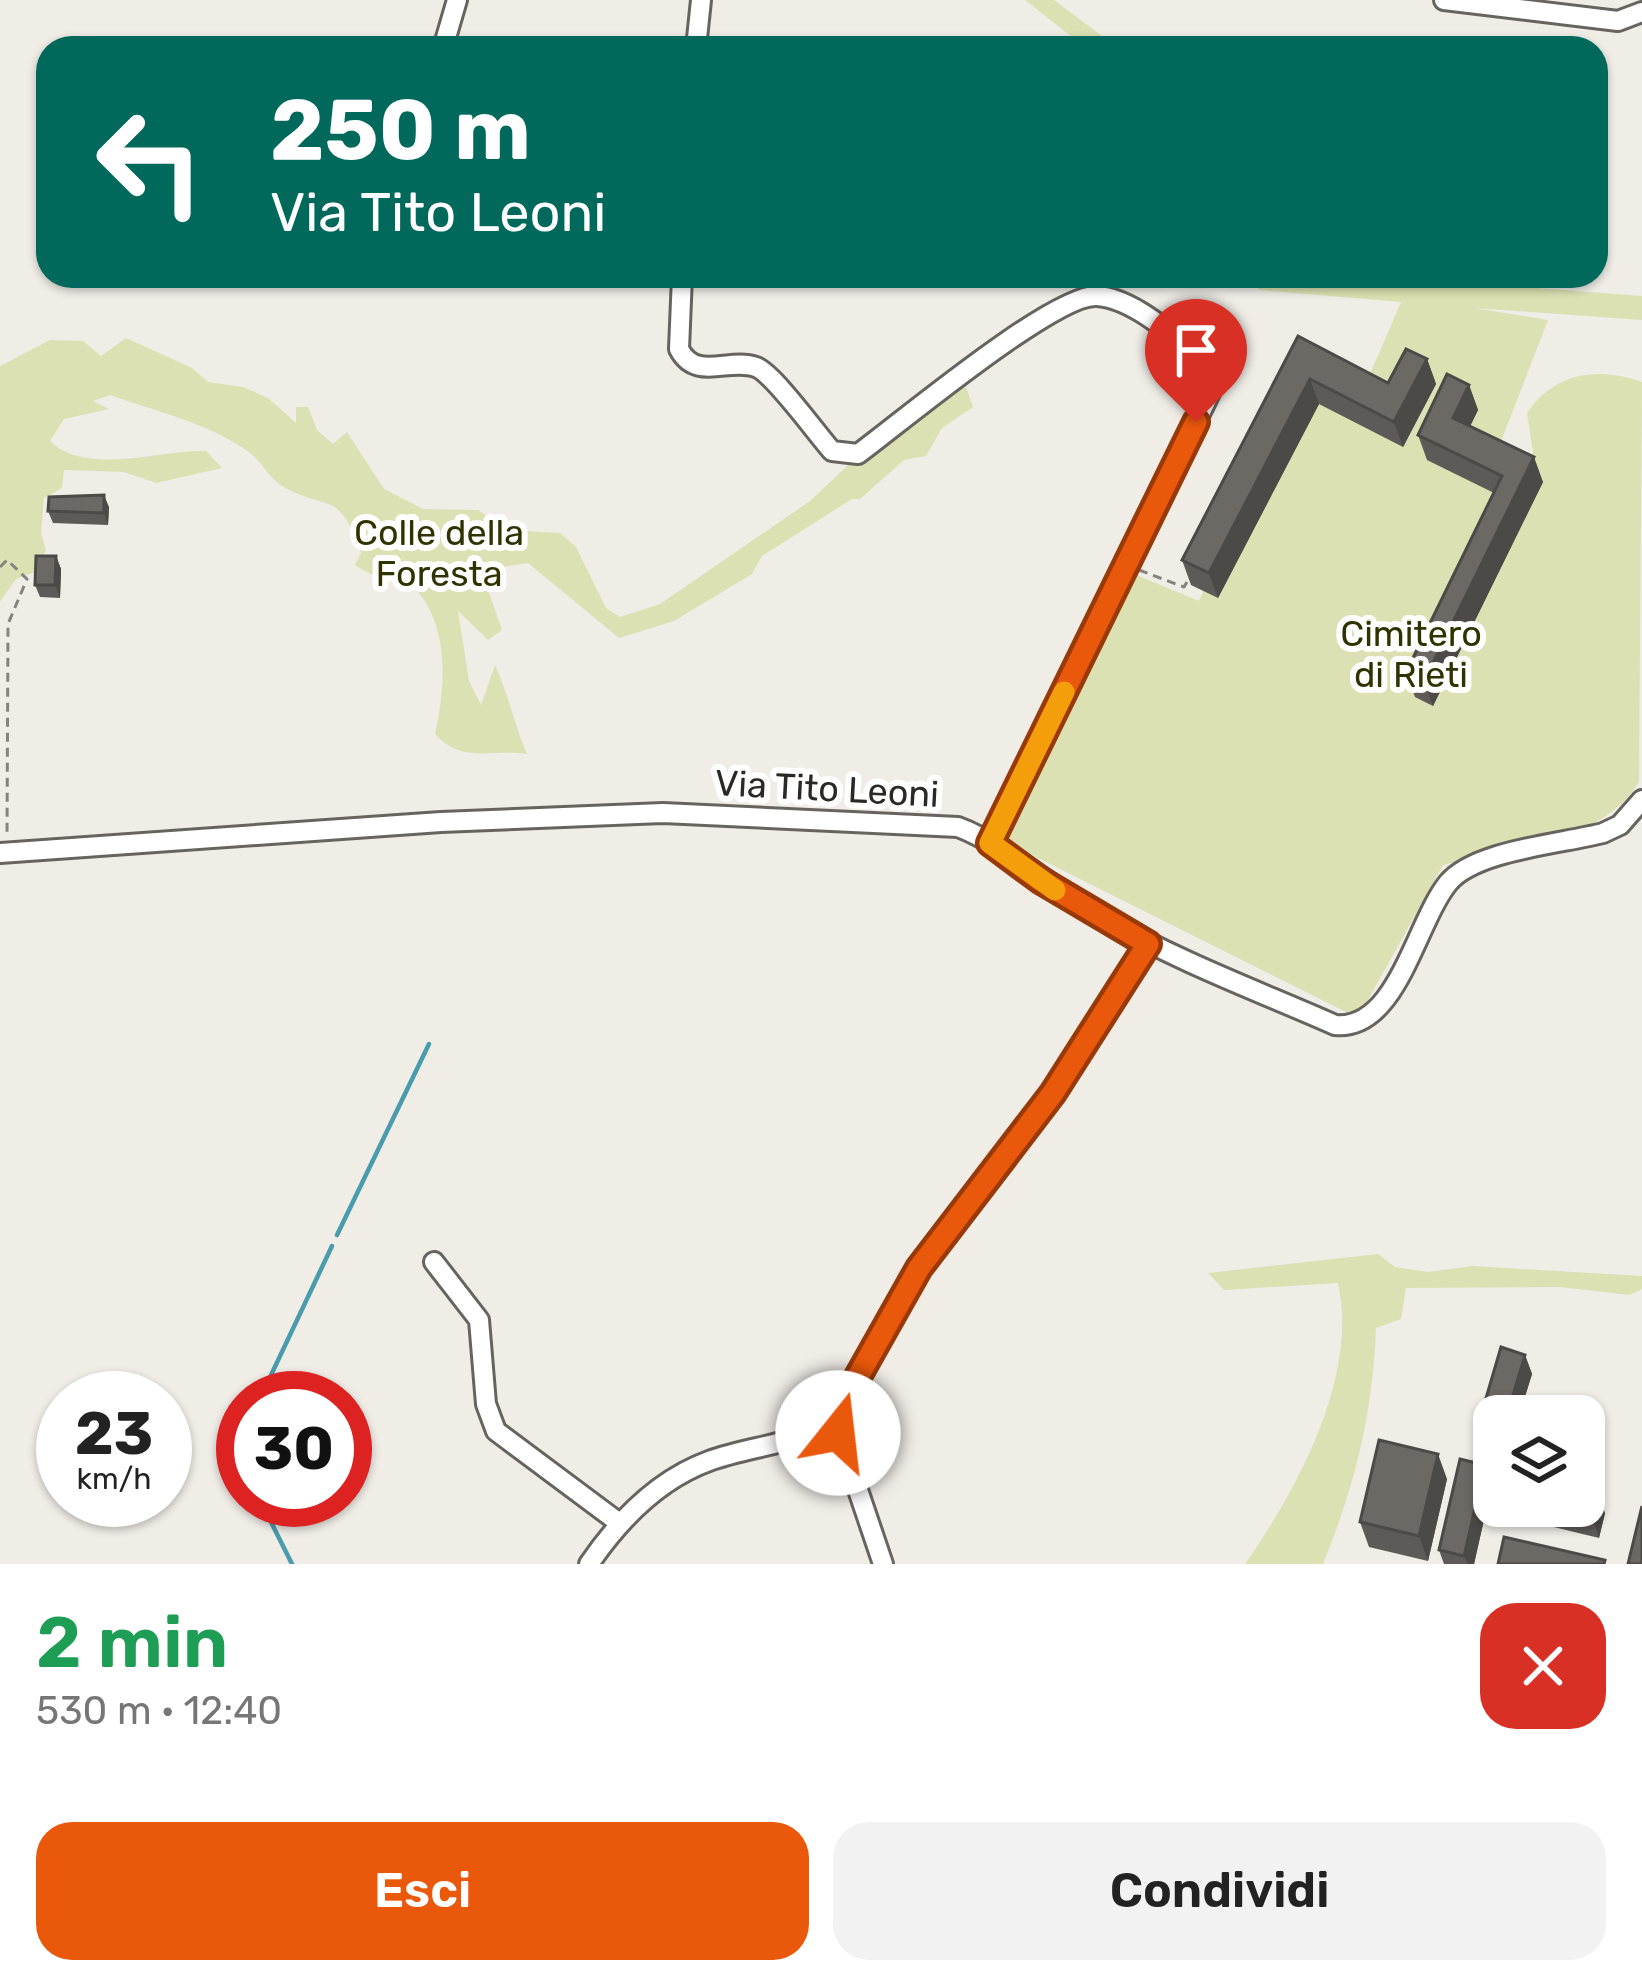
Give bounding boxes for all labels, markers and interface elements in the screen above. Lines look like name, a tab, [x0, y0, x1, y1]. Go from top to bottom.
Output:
text: 250 m	[270, 80, 531, 180]
icon: left	[72, 84, 228, 240]
text: Via Tito Leoni	[270, 181, 606, 245]
pin	[1145, 299, 1247, 422]
icon: arrive	[1163, 317, 1229, 383]
park label: Colle della Foresta	[354, 511, 524, 595]
park label: Cimitero di Rieti	[1340, 612, 1482, 696]
street label: Via Tito Leoni	[714, 761, 940, 816]
position arrow	[775, 1370, 901, 1496]
speed limit sign: 30	[216, 1371, 372, 1527]
map controls	[1473, 1395, 1605, 1527]
button: layers	[1473, 1395, 1605, 1527]
text: 23	[75, 1398, 153, 1469]
text: km/h	[77, 1461, 151, 1497]
text: 2 min	[36, 1600, 228, 1685]
button: close	[1480, 1603, 1606, 1729]
text: 530 m · 12:40	[36, 1688, 282, 1734]
button: Esci	[36, 1822, 809, 1960]
button: Condividi	[833, 1822, 1606, 1960]

